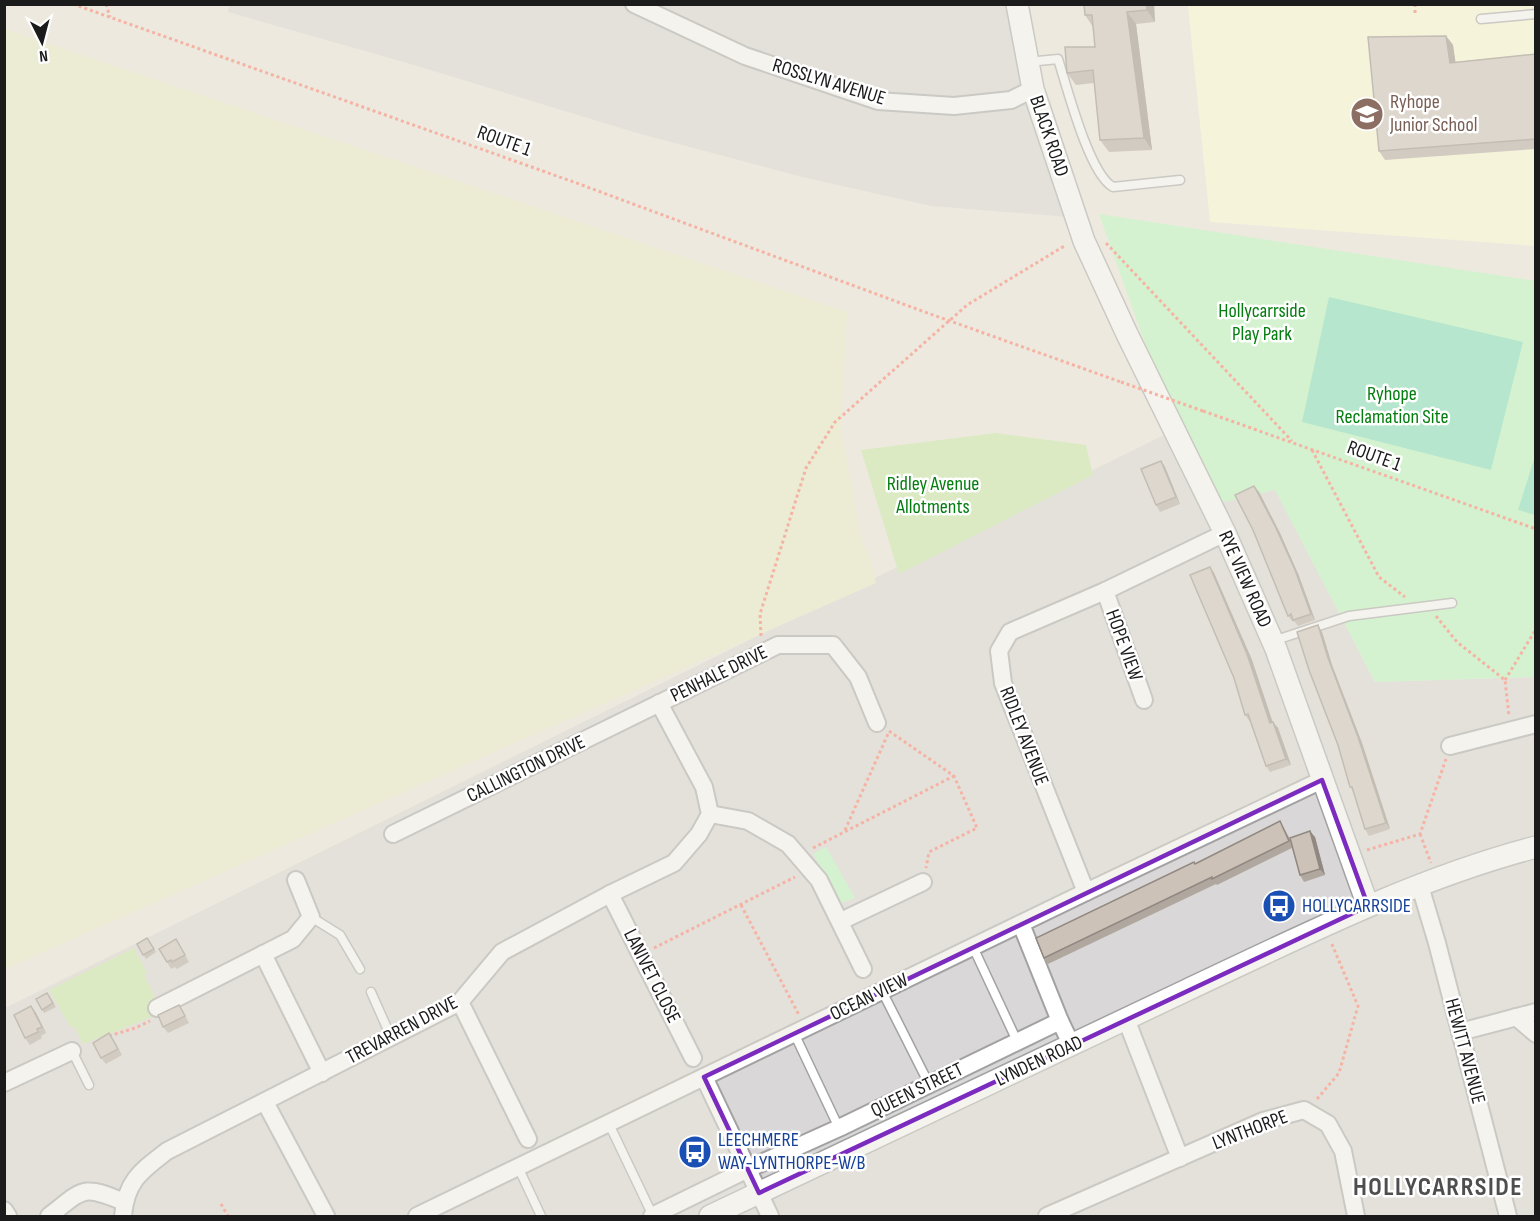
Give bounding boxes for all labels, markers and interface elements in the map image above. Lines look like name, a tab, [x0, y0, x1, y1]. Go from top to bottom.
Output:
north arrow	[12, 12, 72, 72]
text: N	[38, 46, 49, 65]
street label: ROSSLYN AVENUE	[770, 53, 888, 111]
place label: Ryhope Junior School	[1389, 90, 1477, 137]
street label: BLACK ROAD	[1024, 92, 1074, 180]
school or university icon: Ryhope Junior School	[1349, 96, 1385, 132]
street label: ROUTE 1	[474, 120, 534, 162]
park label: Hollycarrside Play Park	[1218, 299, 1306, 346]
park label: Ryhope Reclamation Site	[1335, 382, 1449, 429]
street label: ROUTE 1	[1344, 435, 1404, 477]
park label: Ridley Avenue Allotments	[887, 472, 979, 519]
street label: RYE VIEW ROAD	[1213, 527, 1277, 631]
street label: HOPE VIEW	[1100, 606, 1148, 684]
street label: PENHALE DRIVE	[667, 640, 771, 708]
street label: RIDLEY AVENUE	[994, 683, 1054, 789]
street label: CALLINGTON DRIVE	[463, 730, 589, 808]
bus stop icon: HOLLYCARRSIDE	[1261, 888, 1297, 924]
place label: HOLLYCARRSIDE	[1302, 894, 1411, 918]
street label: LANIVET CLOSE	[618, 925, 686, 1027]
street label: OCEAN VIEW	[826, 968, 912, 1026]
street label: TREVARREN DRIVE	[342, 991, 462, 1069]
street label: HEWITT AVENUE	[1439, 995, 1491, 1107]
street label: LYNDEN ROAD	[992, 1030, 1086, 1092]
street label: QUEEN STREET	[867, 1057, 967, 1123]
street label: LYNTHORPE	[1209, 1105, 1291, 1155]
place label: LEECHMERE WAY-LYNTHORPE-W/B	[718, 1128, 865, 1175]
bus stop icon: LEECHMERE WAY-LYNTHORPE-W/B	[677, 1134, 713, 1170]
district label: HOLLYCARRSIDE	[1353, 1172, 1523, 1203]

